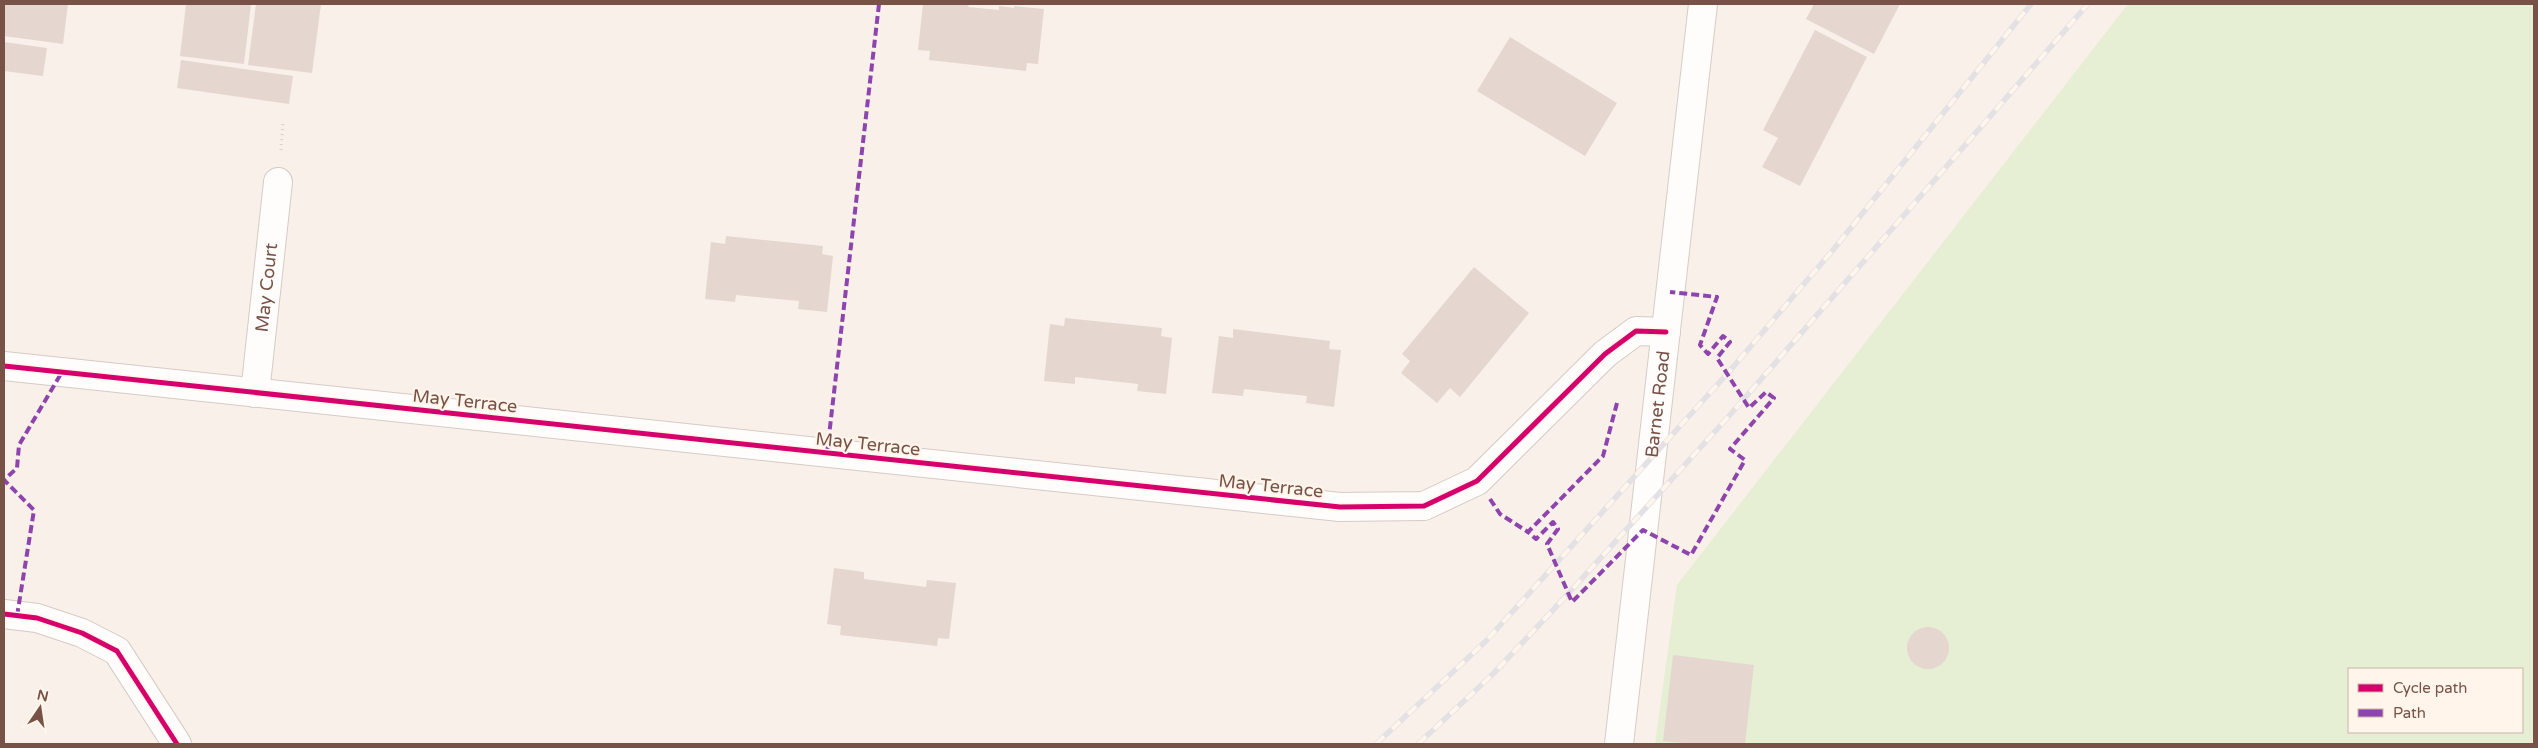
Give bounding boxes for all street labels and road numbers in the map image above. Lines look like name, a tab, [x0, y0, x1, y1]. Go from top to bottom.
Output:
street label: May Court	[251, 242, 282, 333]
street label: Barnet Road	[1641, 350, 1675, 459]
street label: May Terrace	[411, 385, 519, 417]
street label: May Terrace	[814, 428, 922, 460]
street label: May Terrace	[1217, 470, 1325, 502]

